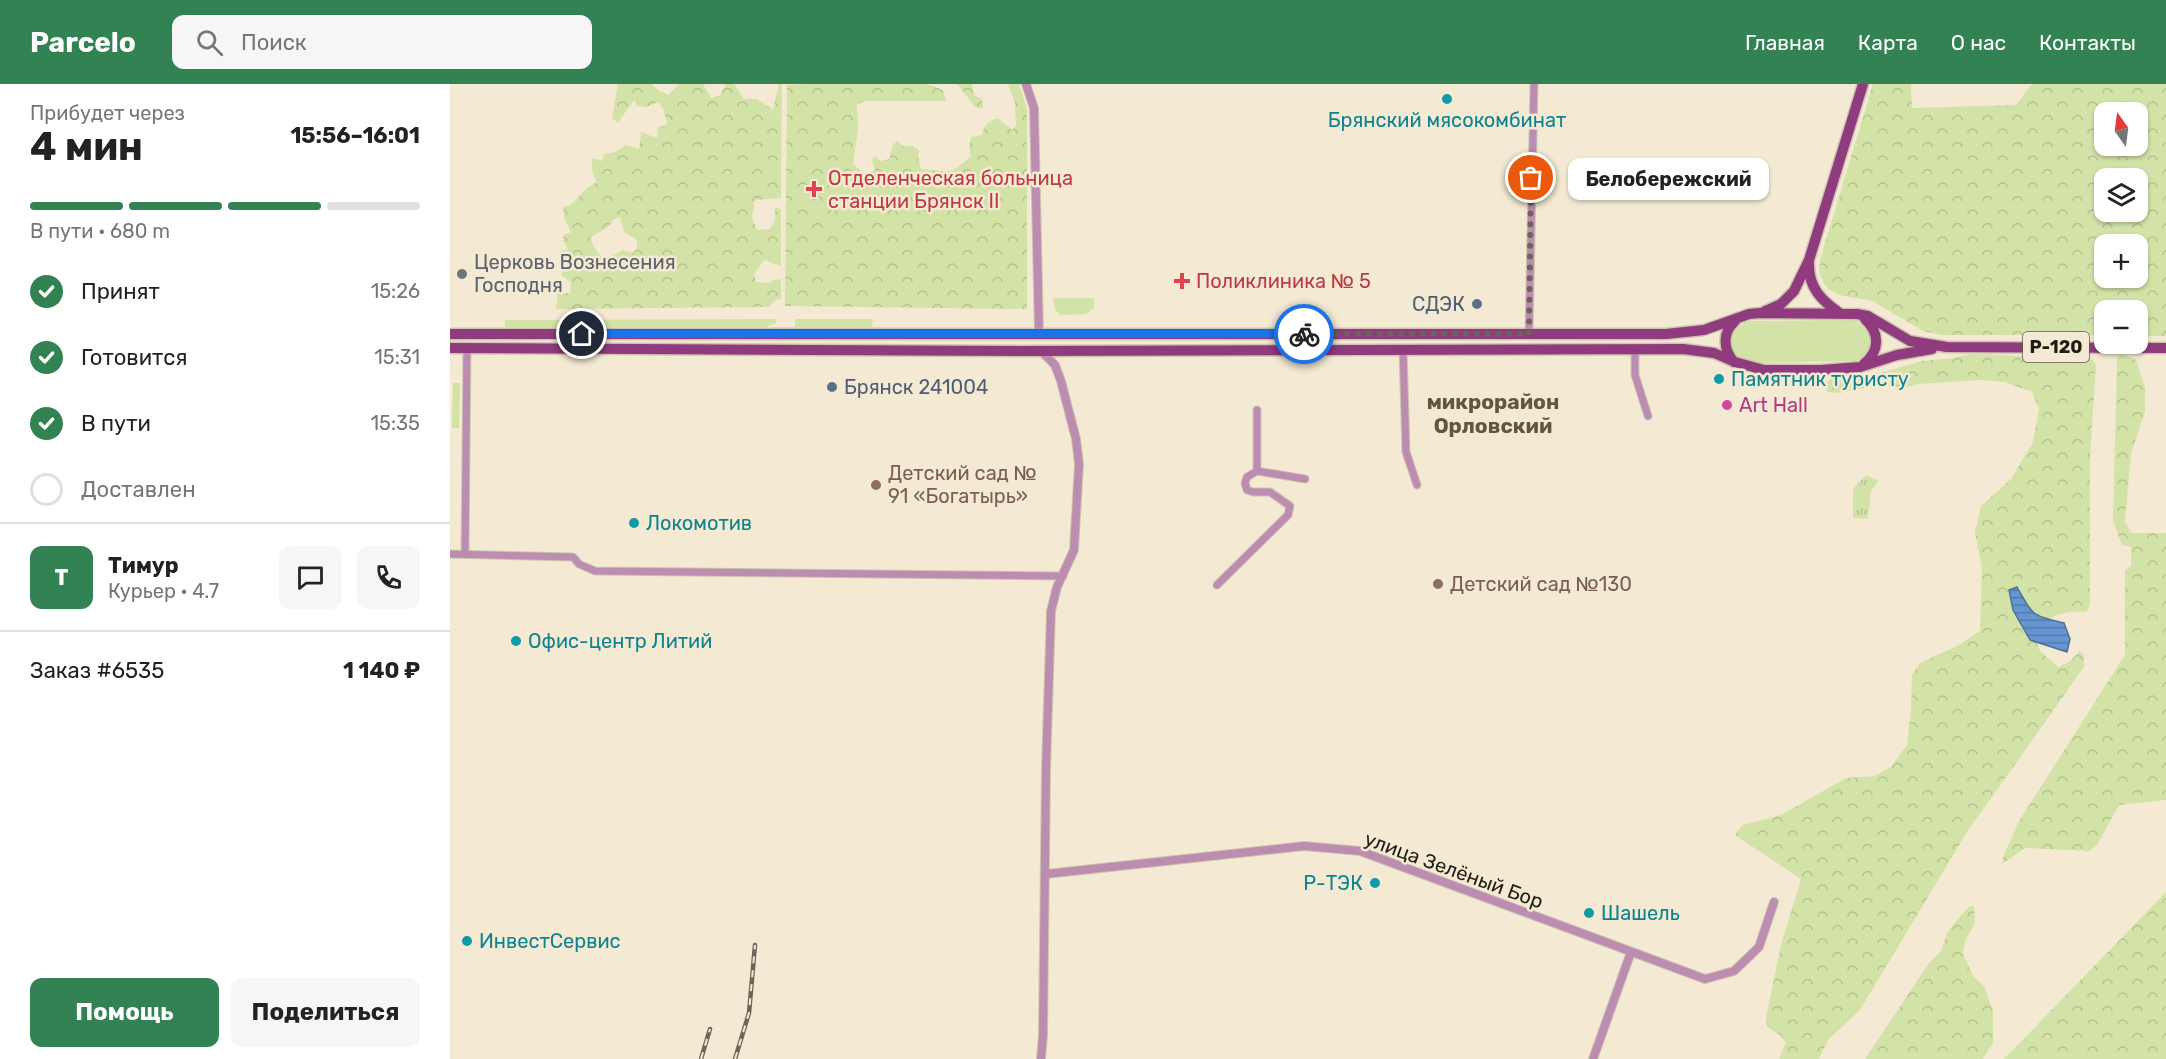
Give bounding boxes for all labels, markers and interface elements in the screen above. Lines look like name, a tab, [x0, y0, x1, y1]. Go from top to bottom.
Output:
search box	[172, 15, 592, 69]
text: Parcelo	[30, 26, 136, 59]
icon: search	[193, 26, 226, 59]
text: Поиск	[241, 29, 307, 56]
text: Главная	[1745, 30, 1825, 55]
text: Карта	[1858, 30, 1918, 55]
text: О нас	[1951, 30, 2006, 55]
text: Контакты	[2039, 30, 2136, 55]
marker: Брянский мясокомбинат	[1440, 92, 1454, 106]
text: Прибудет через	[30, 101, 185, 125]
north arrow	[2094, 102, 2148, 156]
map controls	[2094, 102, 2148, 354]
place label: Брянский мясокомбинат	[1328, 108, 1566, 132]
text: 15:56–16:01	[290, 122, 420, 149]
text: 4 мин	[30, 124, 143, 170]
pin	[1505, 152, 1556, 203]
callout: Белобережский	[1567, 157, 1768, 199]
icon: bag	[1514, 161, 1547, 194]
place label: Отделенческая больница станции Брянск II	[828, 166, 1073, 213]
text: Белобережский	[1585, 167, 1752, 191]
button: layers	[2094, 168, 2148, 222]
marker: Отделенческая больница станции Брянск II	[805, 180, 823, 198]
text: В пути · 680 m	[30, 219, 170, 243]
button: +	[2094, 234, 2148, 288]
place label: Церковь Вознесения Господня	[474, 250, 676, 297]
marker: Церковь Вознесения Господня	[455, 267, 469, 281]
place label: Поликлиника № 5	[1196, 269, 1371, 293]
marker: Поликлиника № 5	[1173, 272, 1191, 290]
icon: check	[30, 275, 63, 308]
text: Принят	[81, 278, 160, 305]
text: 15:26	[371, 279, 420, 303]
place label: СДЭК	[1412, 292, 1465, 316]
marker: СДЭК	[1470, 297, 1484, 311]
button: −	[2094, 300, 2148, 354]
courier	[1274, 304, 1334, 364]
pin	[556, 308, 607, 359]
icon: home	[565, 317, 598, 350]
icon: bike	[1288, 318, 1321, 351]
road number: Р-120	[2023, 332, 2089, 362]
icon: check	[30, 341, 63, 374]
text: Готовится	[81, 344, 187, 371]
text: 15:31	[374, 345, 420, 369]
place label: Памятник туристу	[1731, 367, 1909, 391]
marker: Памятник туристу	[1712, 372, 1726, 386]
place label: Брянск 241004	[844, 375, 988, 399]
marker: Брянск 241004	[825, 380, 839, 394]
district label: микрорайон Орловский	[1427, 389, 1559, 438]
place label: Art Hall	[1739, 393, 1808, 417]
marker: Art Hall	[1720, 398, 1734, 412]
icon: check	[30, 407, 63, 440]
text: В пути	[81, 410, 151, 437]
text: 15:35	[371, 411, 420, 435]
place label: Детский сад № 91 «Богатырь»	[888, 461, 1037, 508]
text: Доставлен	[81, 476, 196, 503]
marker: Детский сад № 91 «Богатырь»	[869, 478, 883, 492]
place label: Локомотив	[646, 511, 752, 535]
marker: Локомотив	[627, 516, 641, 530]
button: chat	[279, 546, 342, 609]
button: phone	[357, 546, 420, 609]
text: Тимур	[108, 552, 179, 579]
text: Т	[55, 564, 68, 591]
place label: Детский сад №130	[1450, 572, 1632, 596]
marker: Детский сад №130	[1431, 577, 1445, 591]
text: Курьер · 4.7	[108, 579, 219, 603]
place label: Офис-центр Литий	[528, 629, 712, 653]
marker: Офис-центр Литий	[509, 634, 523, 648]
text: Заказ #6535	[30, 657, 164, 684]
text: 1 140 ₽	[343, 657, 420, 684]
street label: улица Зелёный Бор	[1361, 827, 1547, 913]
place label: Р-ТЭК	[1303, 871, 1363, 895]
marker: Р-ТЭК	[1368, 876, 1382, 890]
place label: Шашель	[1601, 901, 1680, 925]
marker: Шашель	[1582, 906, 1596, 920]
place label: ИнвестСервис	[479, 929, 621, 953]
marker: ИнвестСервис	[460, 934, 474, 948]
button: Помощь	[30, 978, 219, 1047]
button: Поделиться	[231, 978, 420, 1047]

